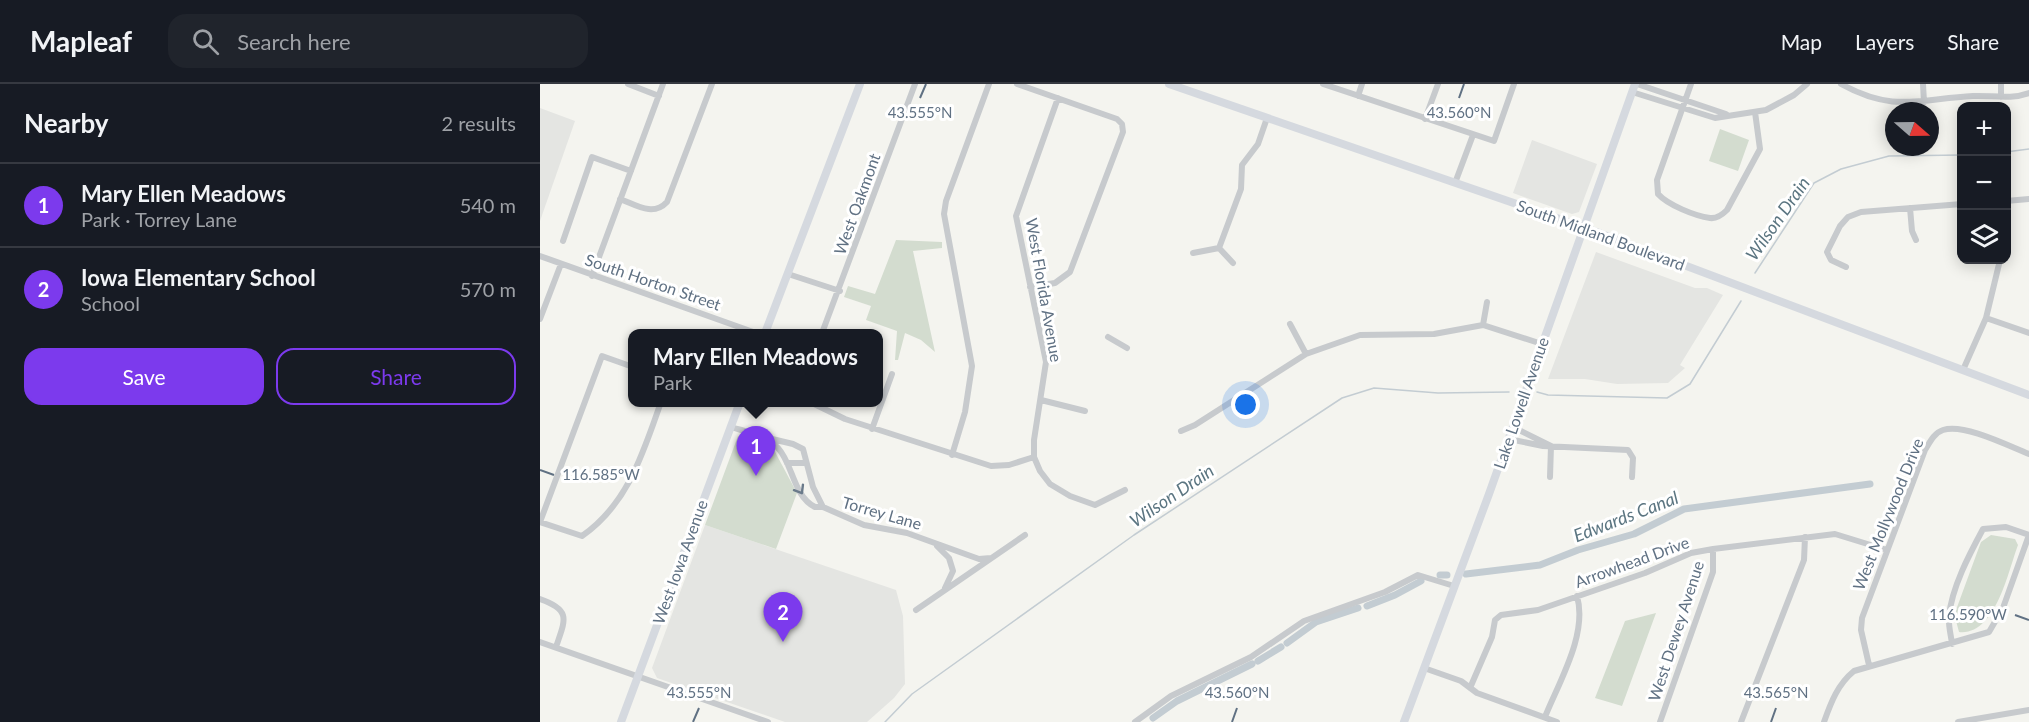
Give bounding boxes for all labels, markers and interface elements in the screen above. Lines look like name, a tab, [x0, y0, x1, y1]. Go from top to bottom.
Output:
search box	[168, 14, 588, 68]
text: Mapleaf	[30, 24, 132, 58]
icon: search	[189, 25, 222, 58]
text: Search here	[237, 28, 351, 55]
text: Map	[1781, 29, 1822, 54]
text: Layers	[1855, 29, 1914, 54]
text: Share	[1947, 29, 1999, 54]
north arrow	[1885, 102, 1939, 156]
map controls	[1957, 102, 2011, 264]
button: +	[1957, 102, 2011, 156]
text: 43.555°N	[888, 103, 952, 121]
text: 43.560°N	[1427, 103, 1491, 121]
text: Nearby	[24, 107, 109, 139]
text: 2 results	[441, 111, 516, 135]
street label: West Oakmont	[829, 150, 884, 257]
button: −	[1957, 156, 2011, 210]
water label: Wilson Drain	[1740, 172, 1814, 264]
text: Mary Ellen Meadows	[81, 180, 286, 207]
text: 1	[38, 193, 49, 217]
text: 540 m	[460, 193, 516, 217]
street label: South Midland Boulevard	[1515, 195, 1688, 274]
text: Park · Torrey Lane	[81, 207, 237, 231]
button: layers	[1957, 210, 2011, 264]
street label: West Florida Avenue	[1022, 217, 1067, 363]
street label: South Horton Street	[583, 249, 724, 314]
text: Iowa Elementary School	[81, 264, 316, 291]
text: 2	[38, 277, 49, 301]
text: 570 m	[460, 277, 516, 301]
text: School	[81, 291, 140, 315]
popup	[628, 329, 883, 407]
street label: Lake Lowell Avenue	[1489, 335, 1552, 471]
text: Mary Ellen Meadows	[653, 343, 858, 370]
button: Save	[24, 348, 264, 405]
button: Share	[276, 348, 516, 405]
text: Park	[653, 370, 692, 394]
your location	[1231, 390, 1260, 419]
pin: 1	[736, 426, 776, 476]
street label: West Mollywood Drive	[1848, 435, 1927, 593]
water label: Wilson Drain	[1125, 459, 1218, 531]
text: 116.585°W	[562, 465, 640, 483]
one-way arrow	[793, 484, 805, 494]
water label: Edwards Canal	[1570, 486, 1681, 546]
street label: Torrey Lane	[840, 492, 924, 533]
street label: West Iowa Avenue	[648, 497, 711, 627]
street label: Arrowhead Drive	[1572, 532, 1692, 591]
street label: West Dewey Avenue	[1644, 558, 1707, 703]
pin: 2	[764, 592, 802, 642]
text: 116.590°W	[1929, 605, 2007, 623]
text: 43.555°N	[667, 683, 731, 701]
text: 43.560°N	[1205, 683, 1269, 701]
text: 43.565°N	[1744, 683, 1808, 701]

